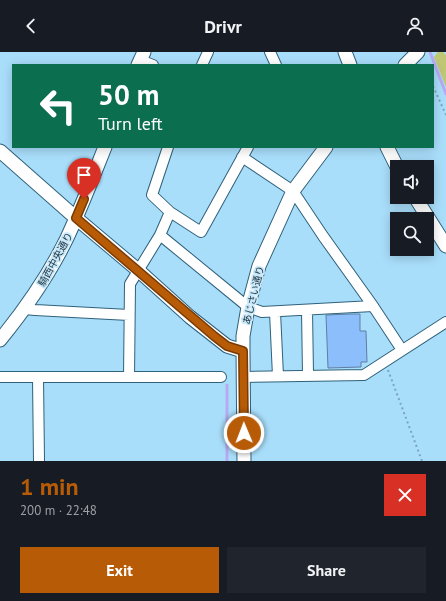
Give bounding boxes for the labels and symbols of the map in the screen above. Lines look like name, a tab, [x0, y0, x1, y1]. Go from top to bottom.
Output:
pin	[67, 158, 101, 199]
street label: 騎西中央通り	[35, 230, 76, 289]
street label: あじさい通り	[240, 264, 267, 326]
position arrow	[223, 412, 265, 454]

